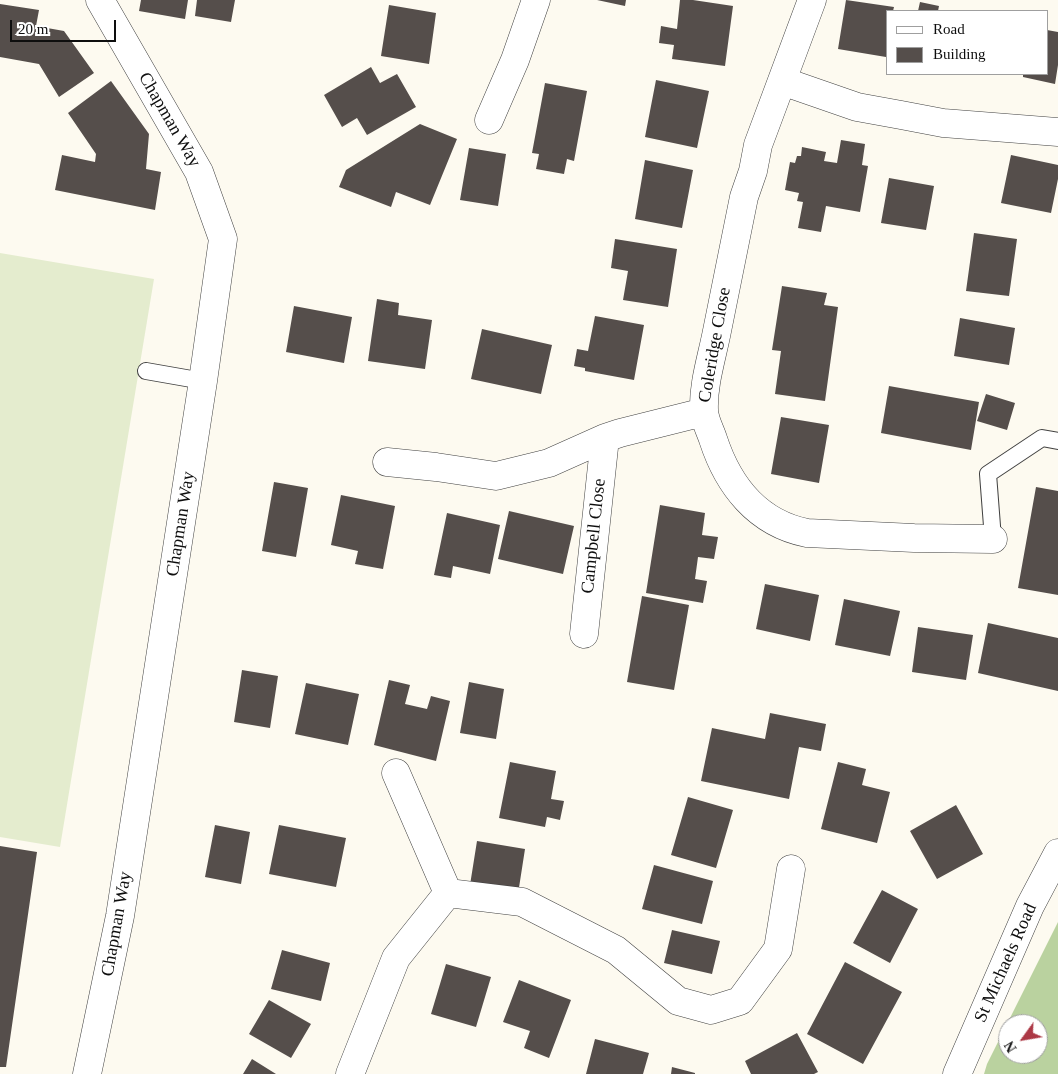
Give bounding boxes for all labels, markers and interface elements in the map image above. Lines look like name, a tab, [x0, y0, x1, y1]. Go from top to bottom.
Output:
scale bar	[12, 10, 119, 42]
legend	[886, 10, 1048, 75]
text: 20 m	[18, 21, 48, 37]
text: Road	[933, 21, 965, 37]
text: Building	[933, 46, 986, 62]
street label: Chapman Way	[133, 69, 205, 171]
street label: Coleridge Close	[694, 286, 736, 404]
street label: Chapman Way	[162, 470, 200, 578]
street label: Campbell Close	[577, 477, 611, 595]
street label: Chapman Way	[97, 870, 137, 978]
street label: St Michaels Road	[970, 900, 1042, 1026]
north arrow	[998, 1014, 1048, 1064]
text: N	[1002, 1038, 1020, 1055]

